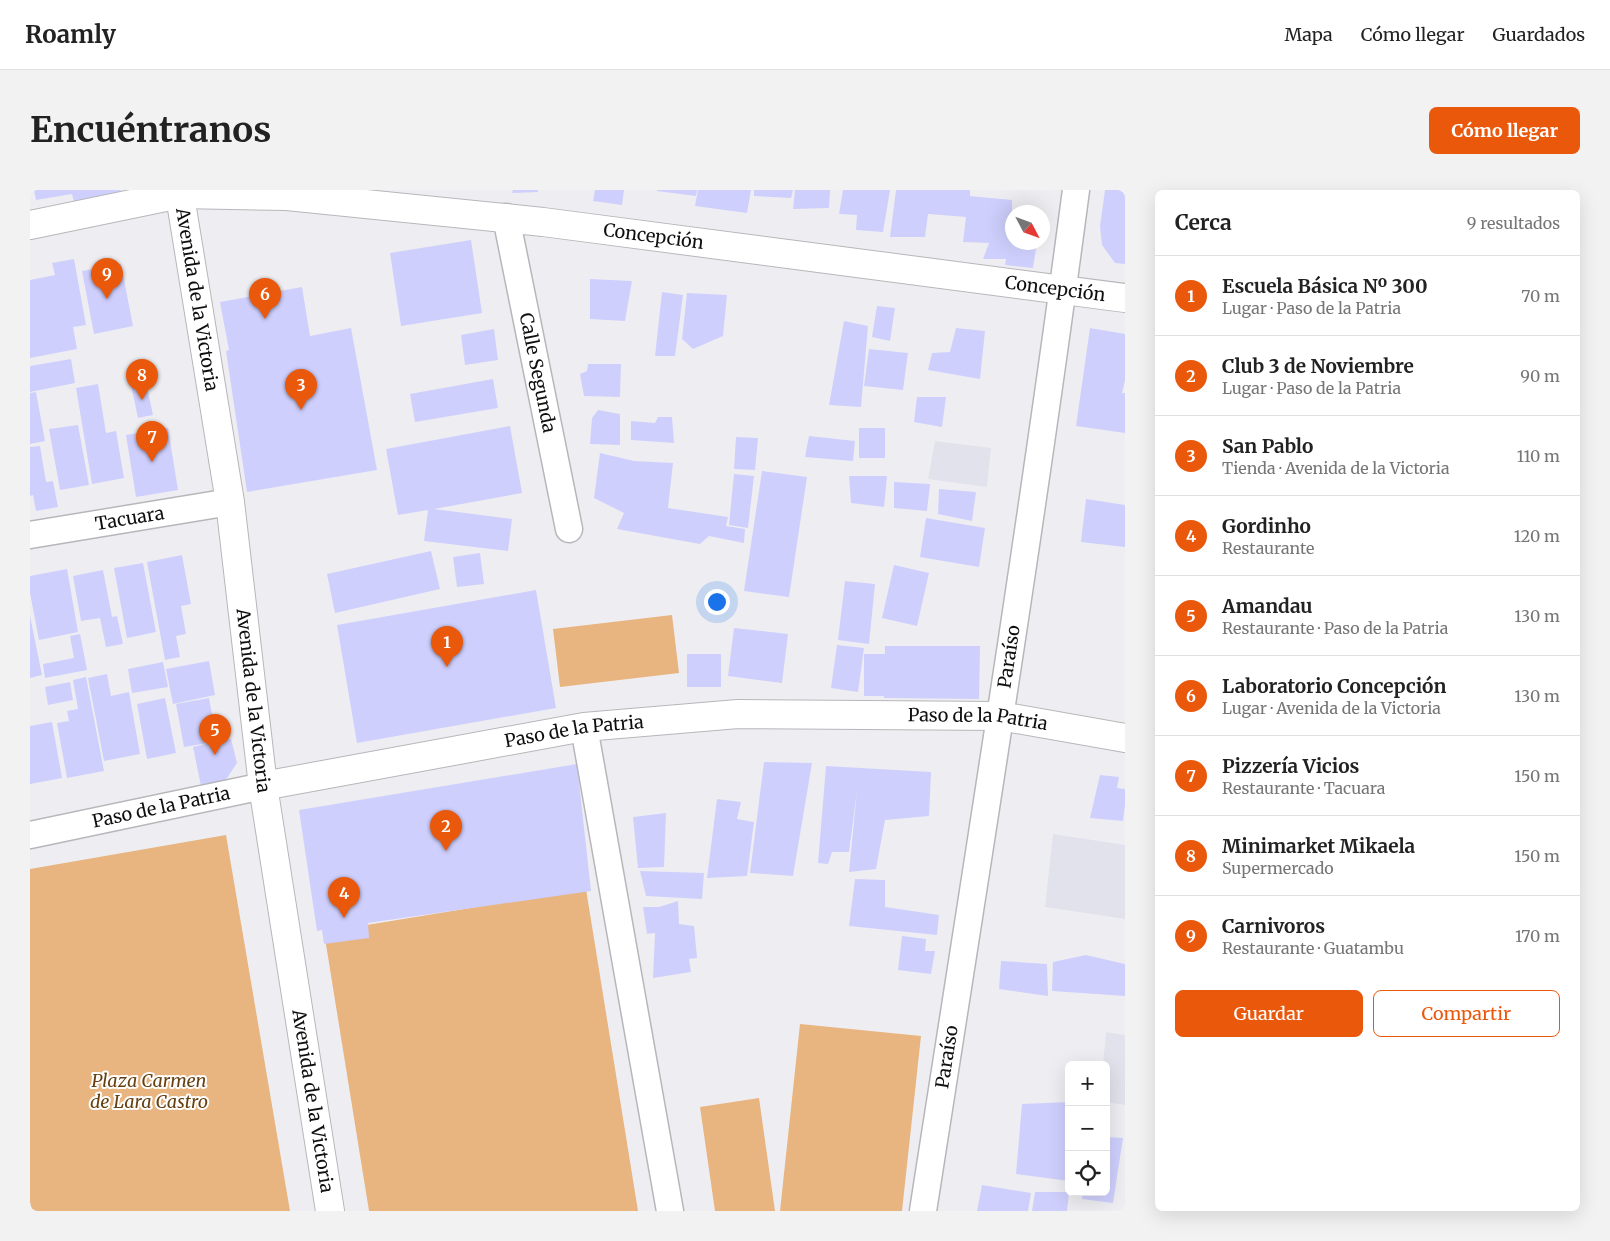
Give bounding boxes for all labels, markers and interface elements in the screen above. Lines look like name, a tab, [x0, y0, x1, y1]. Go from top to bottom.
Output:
text: Roamly	[25, 19, 116, 50]
text: Mapa	[1284, 23, 1333, 46]
text: Cómo llegar	[1361, 23, 1464, 46]
text: Guardados	[1492, 23, 1585, 46]
button: Cómo llegar	[1429, 107, 1580, 154]
text: Encuéntranos	[30, 108, 271, 152]
street label: Avenida de la Victoria	[171, 205, 224, 393]
north arrow	[1005, 205, 1050, 250]
text: Cerca	[1175, 209, 1232, 236]
text: 9 resultados	[1467, 213, 1560, 233]
street label: Concepción	[602, 218, 705, 254]
pin: 9	[91, 258, 123, 299]
street label: Concepción	[1004, 270, 1107, 306]
text: Escuela Básica Nº 300	[1222, 274, 1428, 298]
pin: 6	[249, 278, 281, 319]
text: 1	[1187, 286, 1195, 306]
text: 70 m	[1521, 286, 1560, 306]
text: Lugar · Paso de la Patria	[1222, 298, 1401, 318]
street label: Calle Segunda	[515, 311, 561, 435]
text: Club 3 de Noviembre	[1222, 354, 1414, 378]
pin: 8	[126, 359, 158, 400]
text: 2	[1186, 366, 1196, 386]
text: 90 m	[1520, 366, 1560, 386]
pin: 3	[285, 369, 317, 410]
text: Lugar · Paso de la Patria	[1222, 378, 1401, 398]
pin: 7	[136, 421, 168, 462]
text: San Pablo	[1222, 434, 1313, 458]
text: 3	[1186, 446, 1196, 466]
text: 110 m	[1517, 446, 1560, 466]
text: Tienda · Avenida de la Victoria	[1222, 458, 1450, 478]
street label: Tacuara	[93, 501, 166, 535]
text: Gordinho	[1222, 514, 1311, 538]
text: 4	[1186, 526, 1196, 546]
text: 120 m	[1514, 526, 1560, 546]
text: Restaurante	[1222, 538, 1314, 558]
your location	[704, 589, 730, 615]
text: Amandau	[1222, 594, 1313, 618]
street label: Avenida de la Victoria	[231, 606, 276, 795]
text: 5	[1186, 606, 1196, 626]
text: 130 m	[1514, 606, 1560, 626]
text: Restaurante · Paso de la Patria	[1222, 618, 1448, 638]
street label: Paraíso	[993, 623, 1025, 690]
pin: 1	[431, 626, 463, 667]
text: Laboratorio Concepción	[1222, 674, 1446, 698]
text: 6	[1186, 686, 1196, 706]
text: 130 m	[1514, 686, 1560, 706]
text: Lugar · Avenida de la Victoria	[1222, 698, 1441, 718]
street label: Paso de la Patria	[908, 703, 1050, 735]
street label: Paso de la Patria	[503, 710, 645, 752]
pin: 5	[199, 714, 231, 755]
text: Pizzería Vicios	[1222, 754, 1359, 778]
text: 7	[1186, 766, 1196, 786]
text: 150 m	[1514, 766, 1560, 786]
text: Restaurante · Tacuara	[1222, 778, 1385, 798]
street label: Paso de la Patria	[90, 781, 232, 833]
pin: 2	[430, 810, 462, 851]
text: Minimarket Mikaela	[1222, 834, 1415, 858]
text: 8	[1186, 846, 1196, 866]
text: 150 m	[1514, 846, 1560, 866]
text: Supermercado	[1222, 858, 1334, 878]
pin: 4	[328, 877, 360, 918]
text: Carnivoros	[1222, 914, 1325, 938]
text: 9	[1186, 926, 1196, 946]
text: 170 m	[1515, 926, 1560, 946]
text: Restaurante · Guatambu	[1222, 938, 1404, 958]
button: Guardar	[1175, 990, 1363, 1037]
button: Compartir	[1373, 990, 1560, 1037]
street label: Avenida de la Victoria	[287, 1007, 339, 1195]
street label: Paraíso	[930, 1024, 963, 1090]
map controls	[1065, 1061, 1110, 1196]
button: +	[1065, 1061, 1110, 1106]
park label: Plaza Carmen de Lara Castro	[90, 1069, 208, 1113]
button: −	[1065, 1106, 1110, 1151]
button: locate	[1065, 1151, 1110, 1196]

